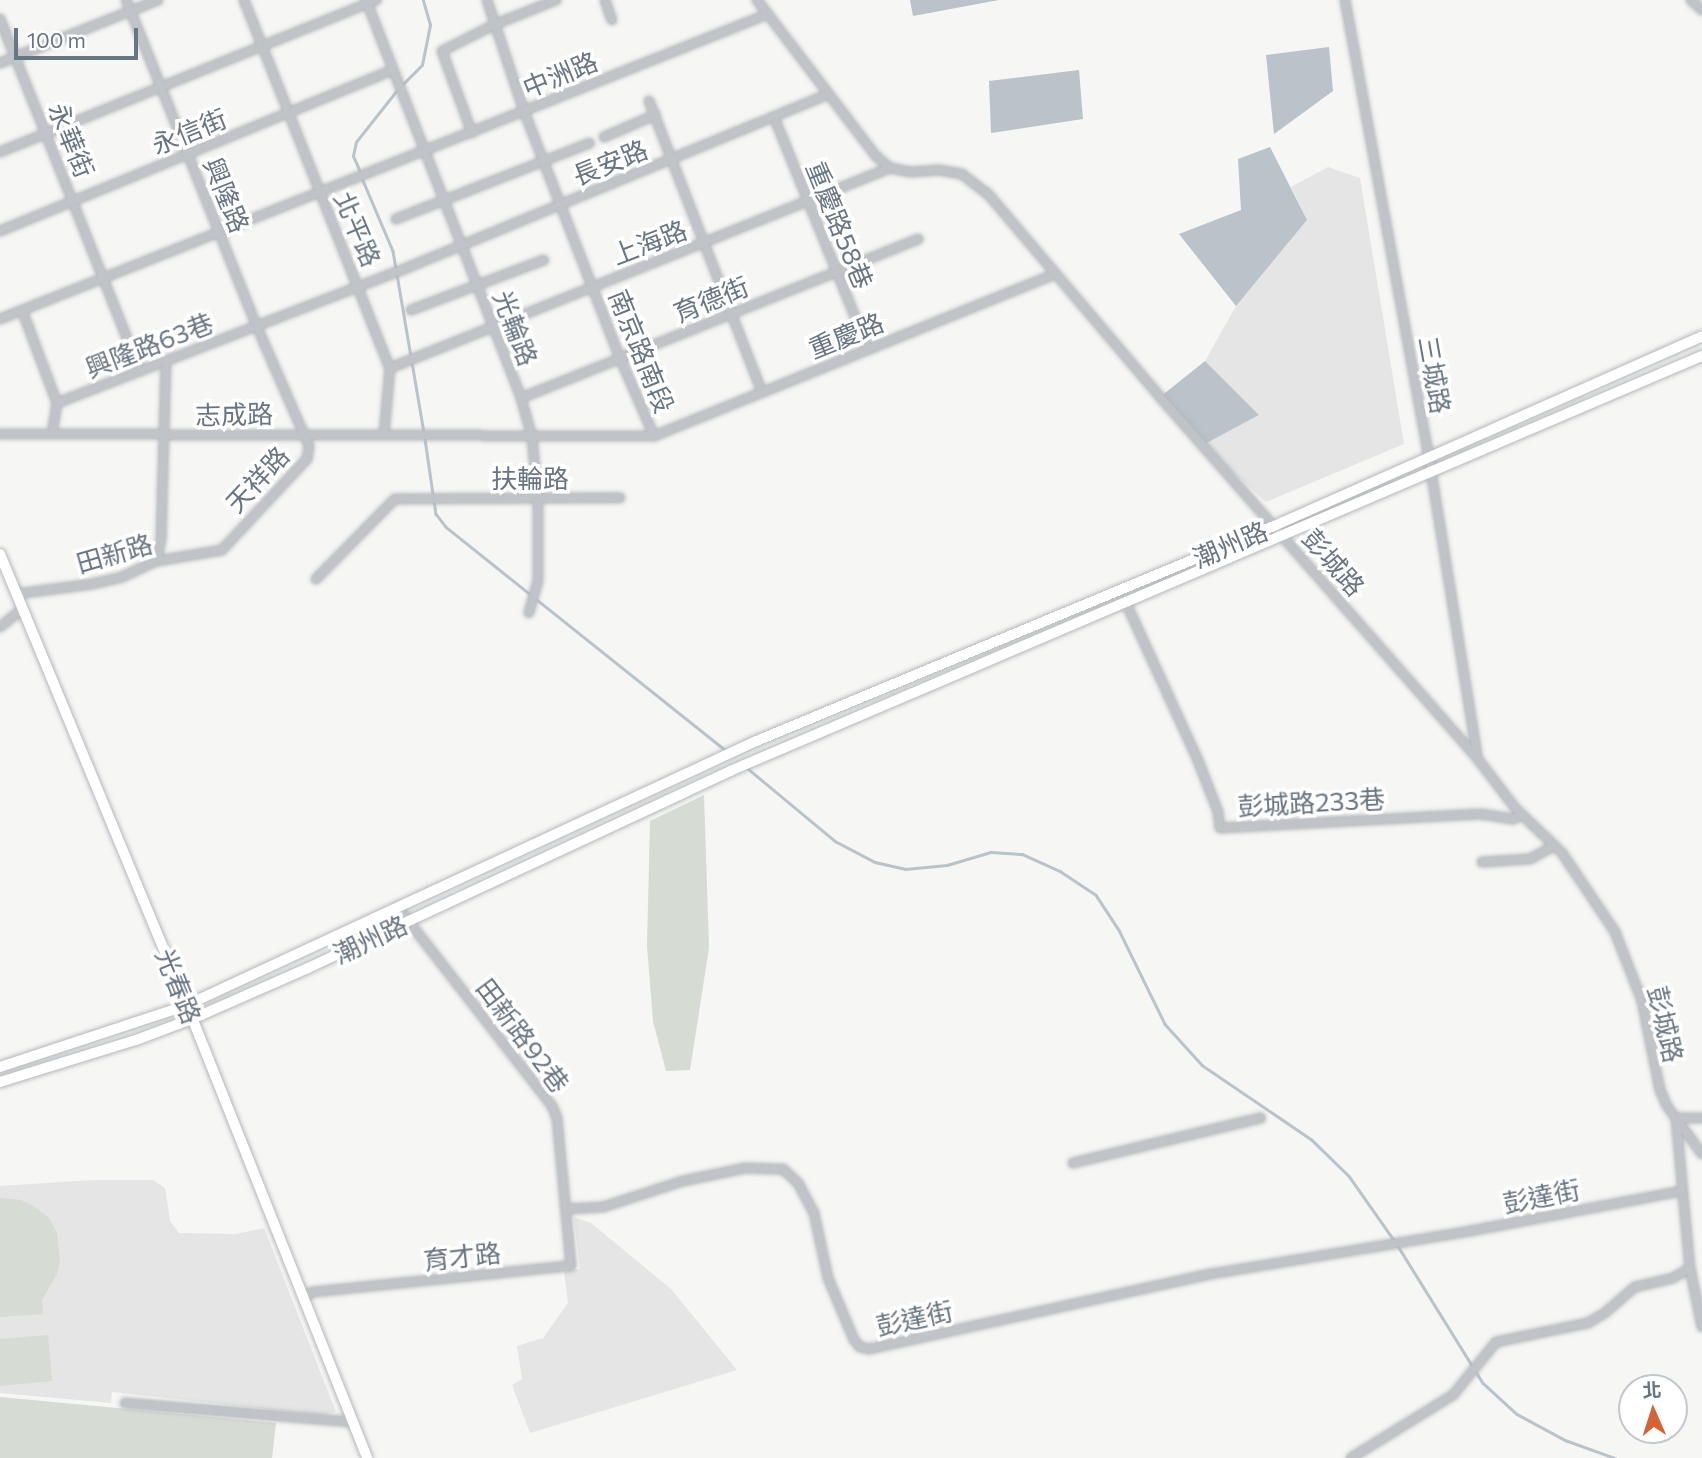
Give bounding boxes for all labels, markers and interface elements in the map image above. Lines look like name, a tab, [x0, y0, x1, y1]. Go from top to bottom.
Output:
scale bar	[18, 14, 142, 58]
text: 100 m	[27, 27, 86, 52]
street label: 中洲路	[518, 45, 602, 103]
street label: 永華街	[43, 98, 101, 182]
street label: 永信街	[147, 102, 231, 160]
street label: 長安路	[568, 133, 652, 191]
street label: 興隆路	[198, 153, 256, 237]
street label: 重慶路58巷	[800, 157, 880, 293]
street label: 北平路	[328, 187, 388, 271]
street label: 上海路	[607, 213, 691, 271]
street label: 育德街	[669, 270, 753, 328]
street label: 南京路南段	[603, 285, 681, 417]
street label: 光輪路	[487, 286, 545, 370]
street label: 興隆路63巷	[81, 306, 217, 384]
street label: 重慶路	[804, 306, 888, 364]
street label: 三城路	[1413, 334, 1457, 416]
street label: 志成路	[195, 398, 273, 430]
street label: 天祥路	[219, 440, 295, 518]
street label: 扶輪路	[491, 462, 569, 494]
street label: 潮州路	[1188, 514, 1272, 574]
street label: 彭城路	[1297, 522, 1371, 602]
street label: 田新路	[72, 527, 156, 579]
street label: 彭城路233巷	[1236, 783, 1386, 821]
street label: 潮州路	[328, 908, 412, 970]
street label: 光春路	[150, 944, 208, 1028]
street label: 田新路92巷	[470, 972, 576, 1098]
street label: 彭城路	[1642, 982, 1690, 1066]
street label: 彭達街	[1500, 1173, 1582, 1219]
street label: 育才路	[422, 1236, 502, 1276]
street label: 彭達街	[873, 1295, 955, 1341]
north arrow	[1618, 1374, 1688, 1444]
text: 北	[1642, 1378, 1662, 1402]

